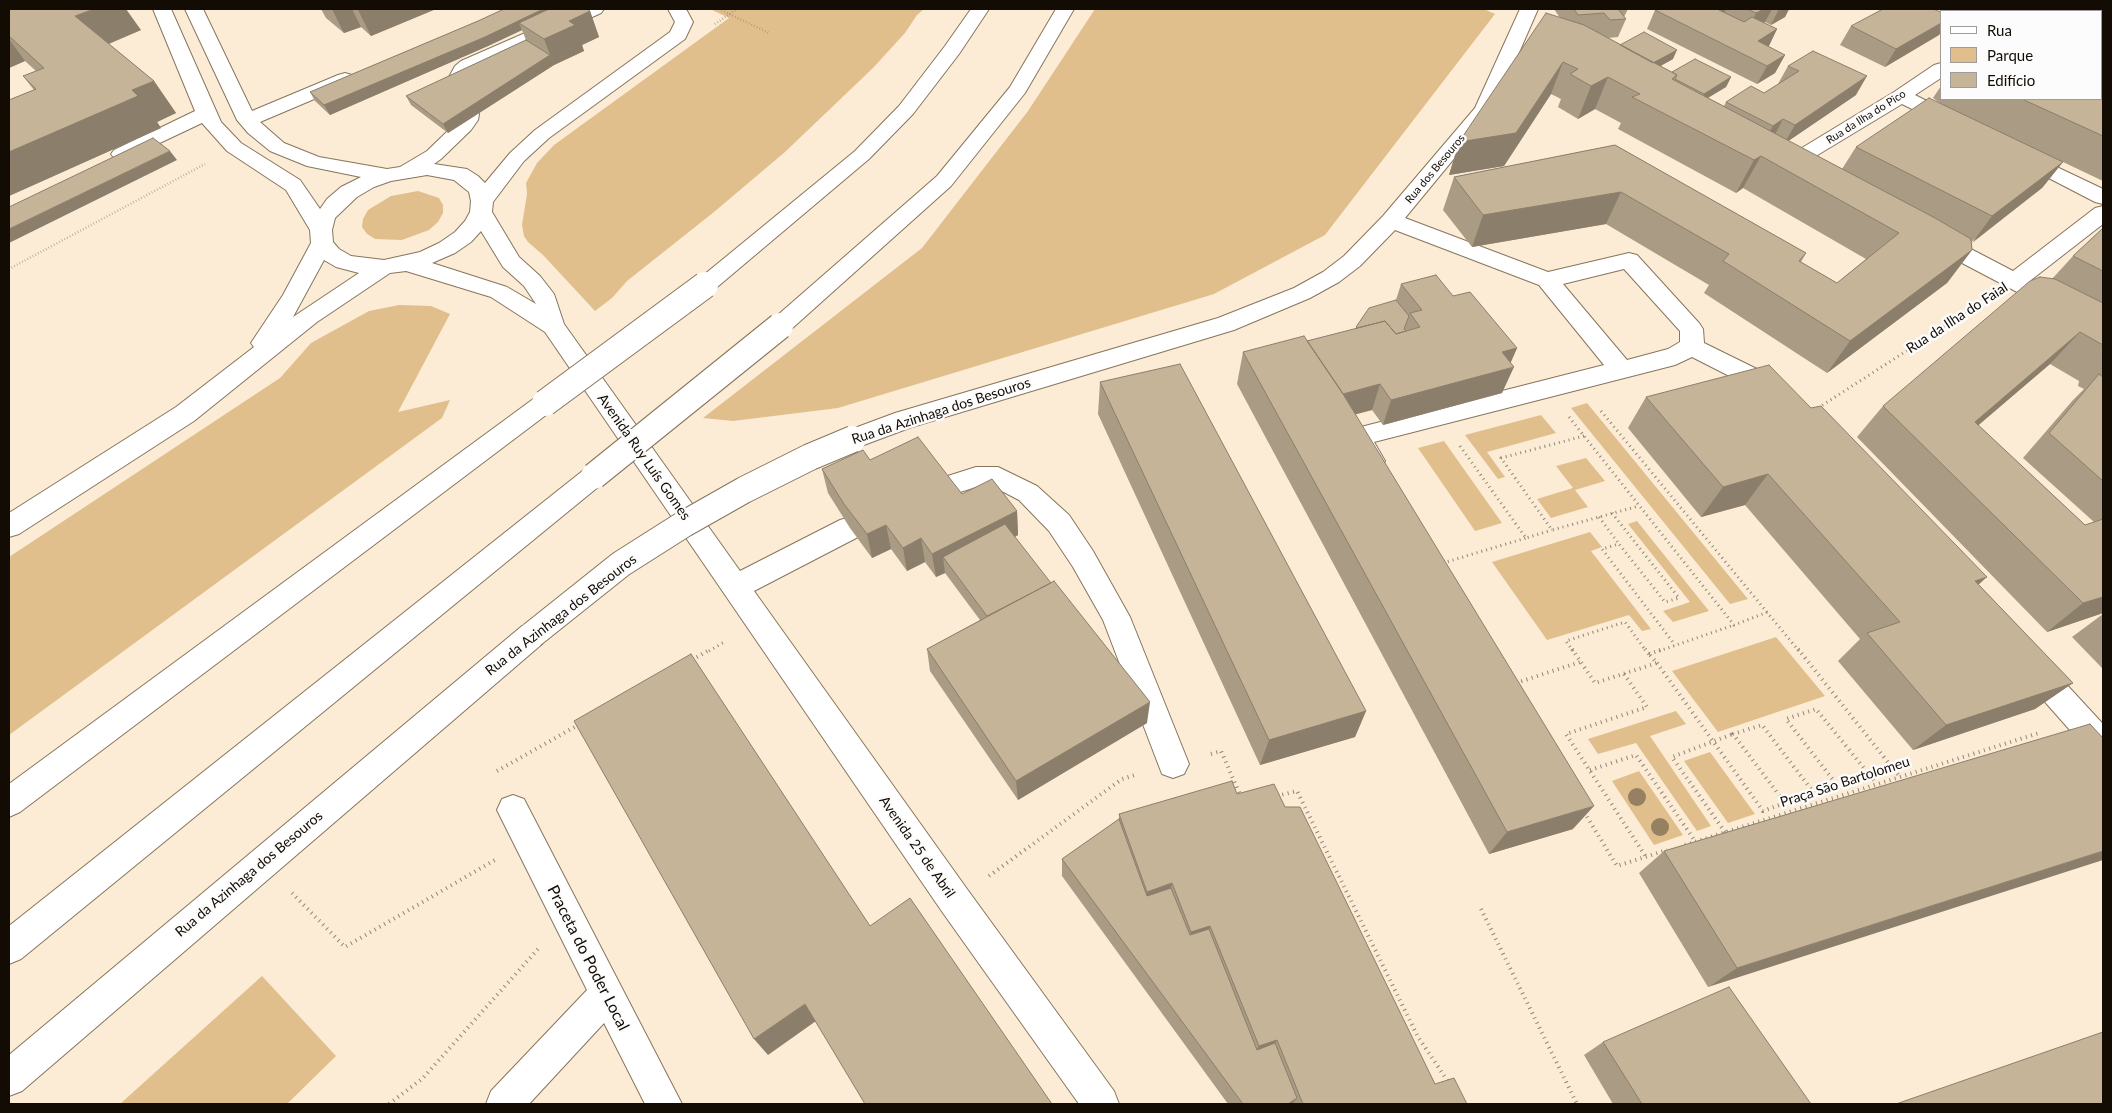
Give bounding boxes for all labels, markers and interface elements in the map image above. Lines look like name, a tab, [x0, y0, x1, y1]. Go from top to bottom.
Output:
legend	[1940, 10, 2102, 100]
text: Rua	[1987, 21, 2012, 39]
text: Parque	[1987, 46, 2033, 64]
text: Edifício	[1987, 71, 2035, 89]
street label: Rua da Ilha do Pico	[1824, 87, 1908, 147]
street label: Rua dos Besouros	[1402, 132, 1468, 206]
street label: Rua da Ilha do Faial	[1903, 279, 2011, 357]
street label: Rua da Azinhaga dos Besouros	[849, 374, 1033, 448]
street label: Avenida Ruy Luís Gomes	[594, 390, 694, 524]
street label: Rua da Azinhaga dos Besouros	[482, 551, 640, 679]
street label: Praça São Bartolomeu	[1778, 753, 1912, 811]
street label: Avenida 25 de Abril	[876, 793, 958, 901]
street label: Rua da Azinhaga dos Besouros	[172, 807, 326, 941]
street label: Praceta do Poder Local	[543, 882, 633, 1034]

